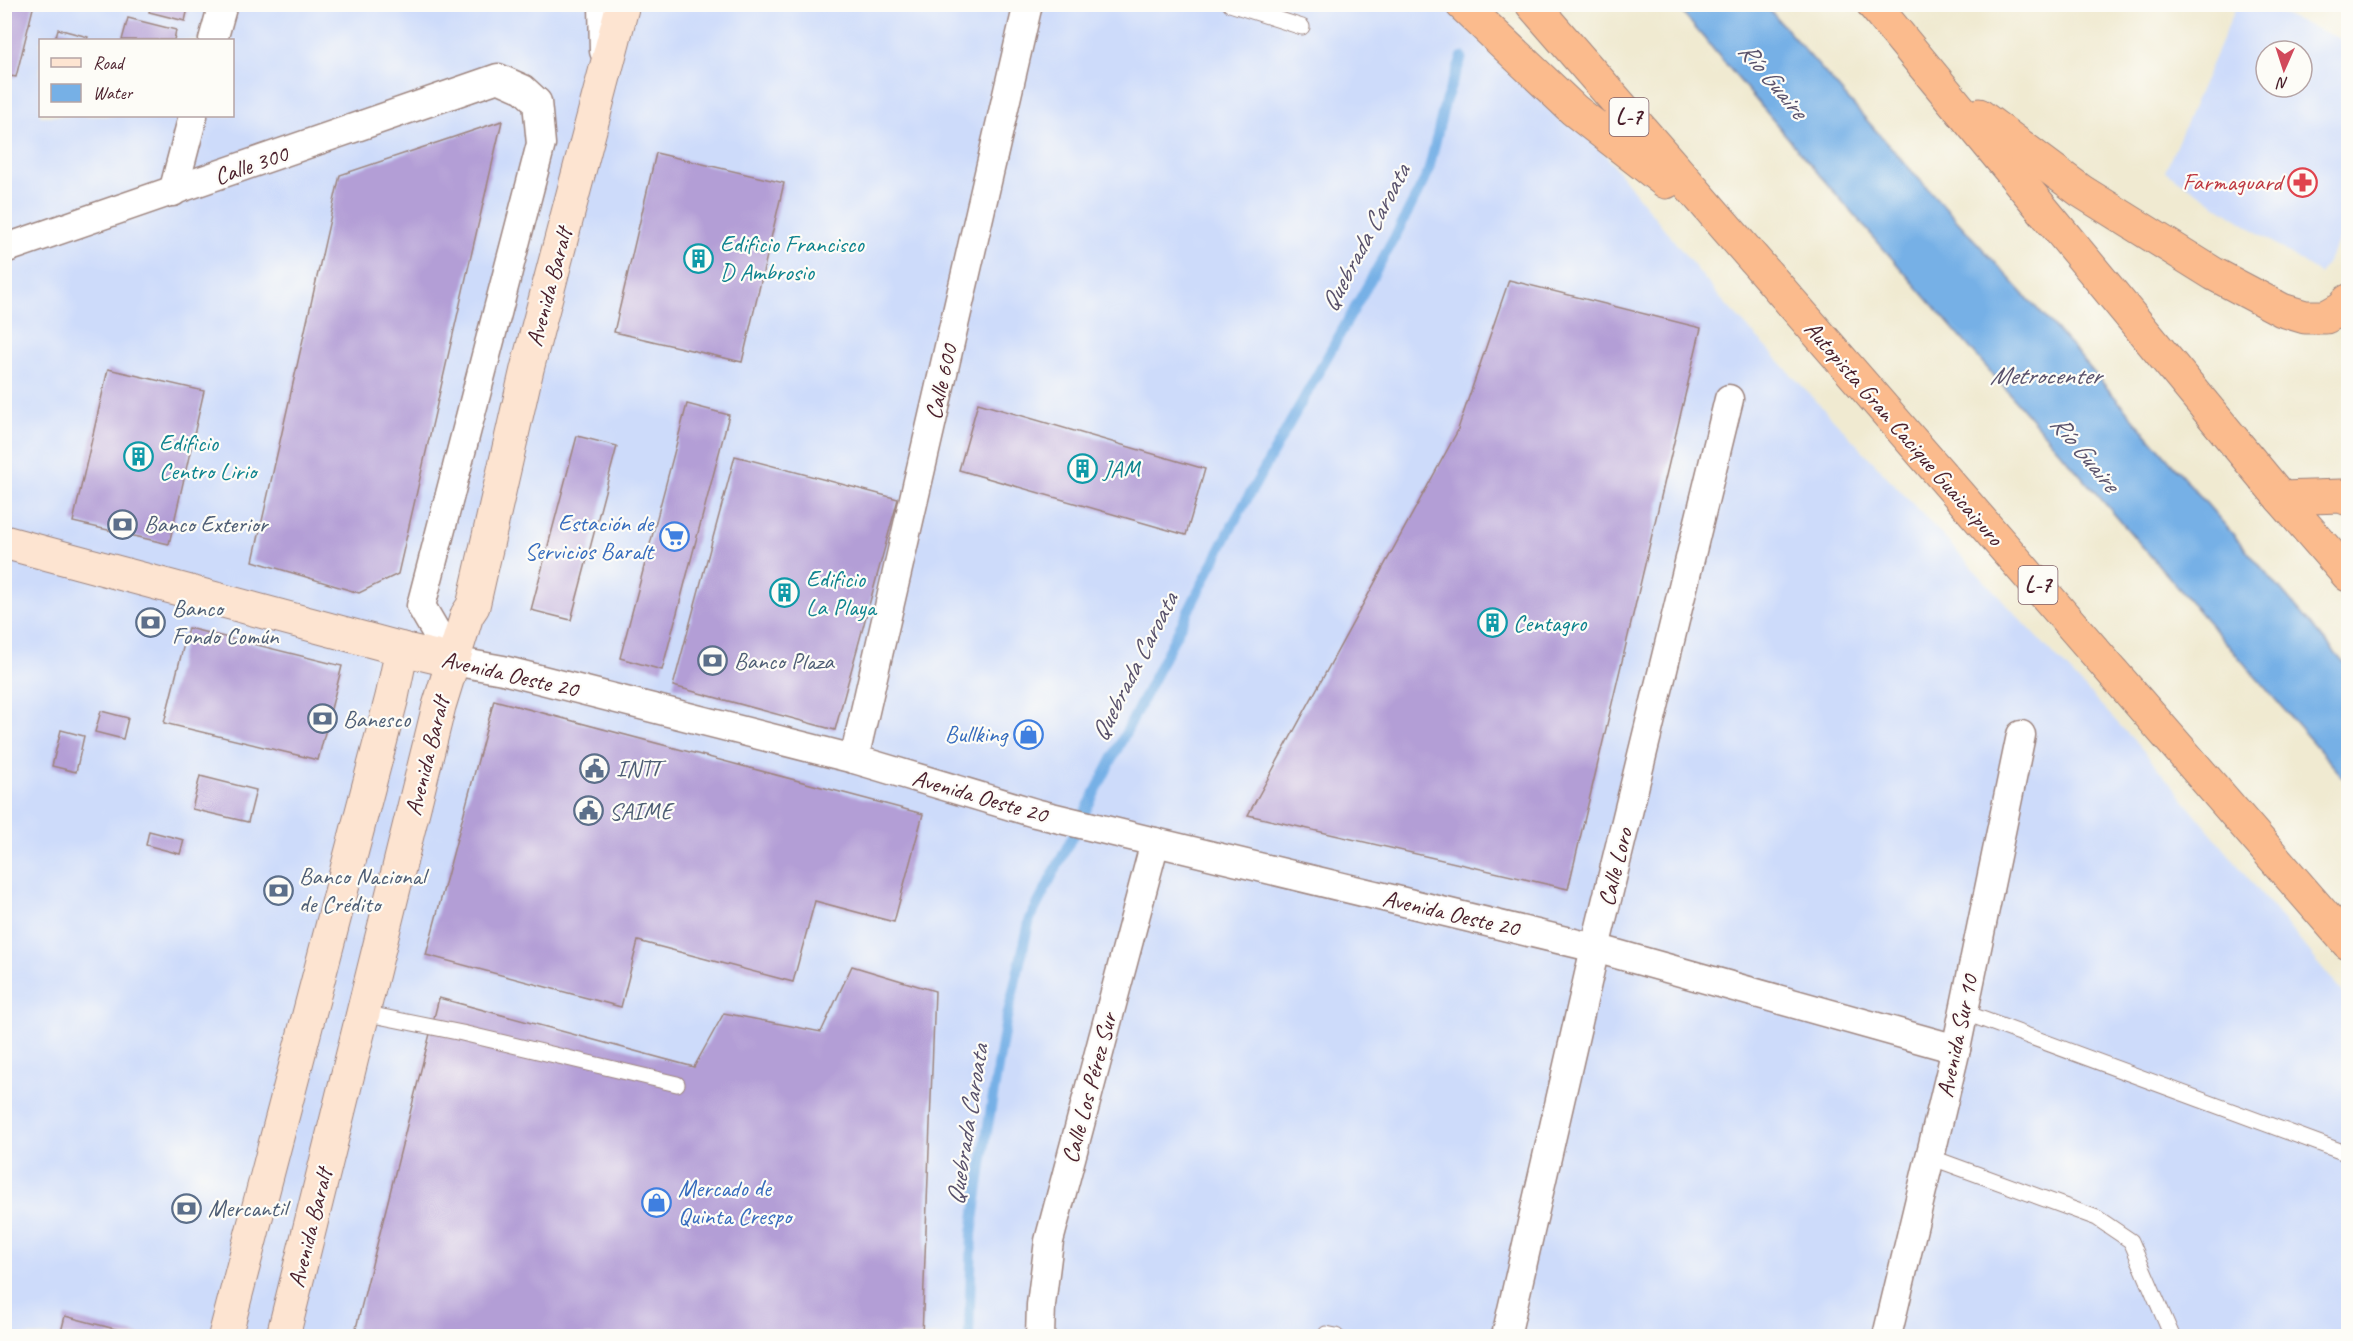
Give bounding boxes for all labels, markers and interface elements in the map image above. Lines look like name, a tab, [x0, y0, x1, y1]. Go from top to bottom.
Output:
water label: Río Guaire	[1731, 35, 1817, 128]
legend	[39, 39, 234, 117]
north arrow	[2254, 39, 2314, 99]
text: Road	[93, 52, 126, 74]
text: N	[2275, 73, 2289, 93]
text: Water	[93, 82, 134, 104]
road number: L-7	[1610, 98, 1648, 136]
street label: Calle 300	[210, 138, 294, 192]
water label: Quebrada Caroata	[1312, 156, 1419, 317]
pharmacy icon: Farmaguard	[2287, 166, 2319, 198]
place label: Farmaguard	[2182, 167, 2286, 197]
street label: Avenida Baralt	[519, 222, 580, 349]
place label: Edificio Francisco D Ambrosio	[720, 229, 865, 287]
building icon: Edificio Francisco D Ambrosio	[683, 242, 715, 274]
street label: Autopista Gran Cacique Guaicaipuro	[1798, 314, 2011, 553]
street label: Calle 600	[918, 339, 965, 422]
water label: Metrocenter	[1990, 359, 2105, 392]
water label: Río Guaire	[2043, 408, 2129, 501]
place label: Edificio Centro Lirio	[159, 428, 259, 486]
building icon: Edificio Centro Lirio	[122, 441, 154, 473]
building icon: JAM	[1066, 453, 1098, 485]
place label: JAM	[1102, 454, 1141, 484]
bank icon: Banco Exterior	[107, 508, 139, 540]
place label: Estación de Servicios Baralt	[524, 508, 655, 566]
place label: Banco Exterior	[144, 509, 270, 539]
supermarket icon: Estación de Servicios Baralt	[658, 521, 690, 553]
place label: Edificio La Playa	[806, 564, 878, 622]
road number: L-7	[2018, 566, 2058, 604]
building icon: Edificio La Playa	[769, 577, 801, 609]
water label: Quebrada Caroata	[1083, 585, 1187, 747]
place label: Banco Fondo Común	[172, 593, 280, 651]
bank icon: Banco Fondo Común	[135, 606, 167, 638]
building icon: Centagro	[1476, 607, 1508, 639]
place label: Centagro	[1513, 608, 1588, 638]
street label: Avenida Oeste 20	[439, 644, 583, 705]
bank icon: Banco Plaza	[697, 645, 729, 677]
place label: Banco Plaza	[734, 646, 835, 676]
street label: Avenida Baralt	[398, 691, 457, 818]
bank icon: Banesco	[306, 703, 338, 735]
place label: Banesco	[343, 704, 412, 734]
shop icon: Bullking	[1012, 718, 1044, 750]
place label: Bullking	[945, 719, 1009, 749]
public building icon: INTT	[579, 753, 611, 785]
place label: INTT	[616, 754, 667, 784]
street label: Avenida Oeste 20	[909, 762, 1053, 830]
public building icon: SAIME	[572, 795, 604, 827]
place label: SAIME	[609, 796, 675, 826]
street label: Calle Loro	[1591, 823, 1640, 909]
place label: Banco Nacional de Crédito	[299, 861, 429, 919]
bank icon: Banco Nacional de Crédito	[262, 874, 294, 906]
street label: Avenida Oeste 20	[1380, 883, 1524, 944]
street label: Avenida Sur 10	[1929, 970, 1985, 1100]
street label: Calle Los Pérez Sur	[1055, 1007, 1124, 1166]
water label: Quebrada Caroata	[938, 1040, 996, 1208]
street label: Avenida Baralt	[281, 1163, 340, 1290]
place label: Mercado de Quinta Crespo	[678, 1173, 794, 1231]
shop icon: Mercado de Quinta Crespo	[641, 1186, 673, 1218]
bank icon: Mercantil	[171, 1192, 203, 1224]
place label: Mercantil	[208, 1193, 291, 1223]

